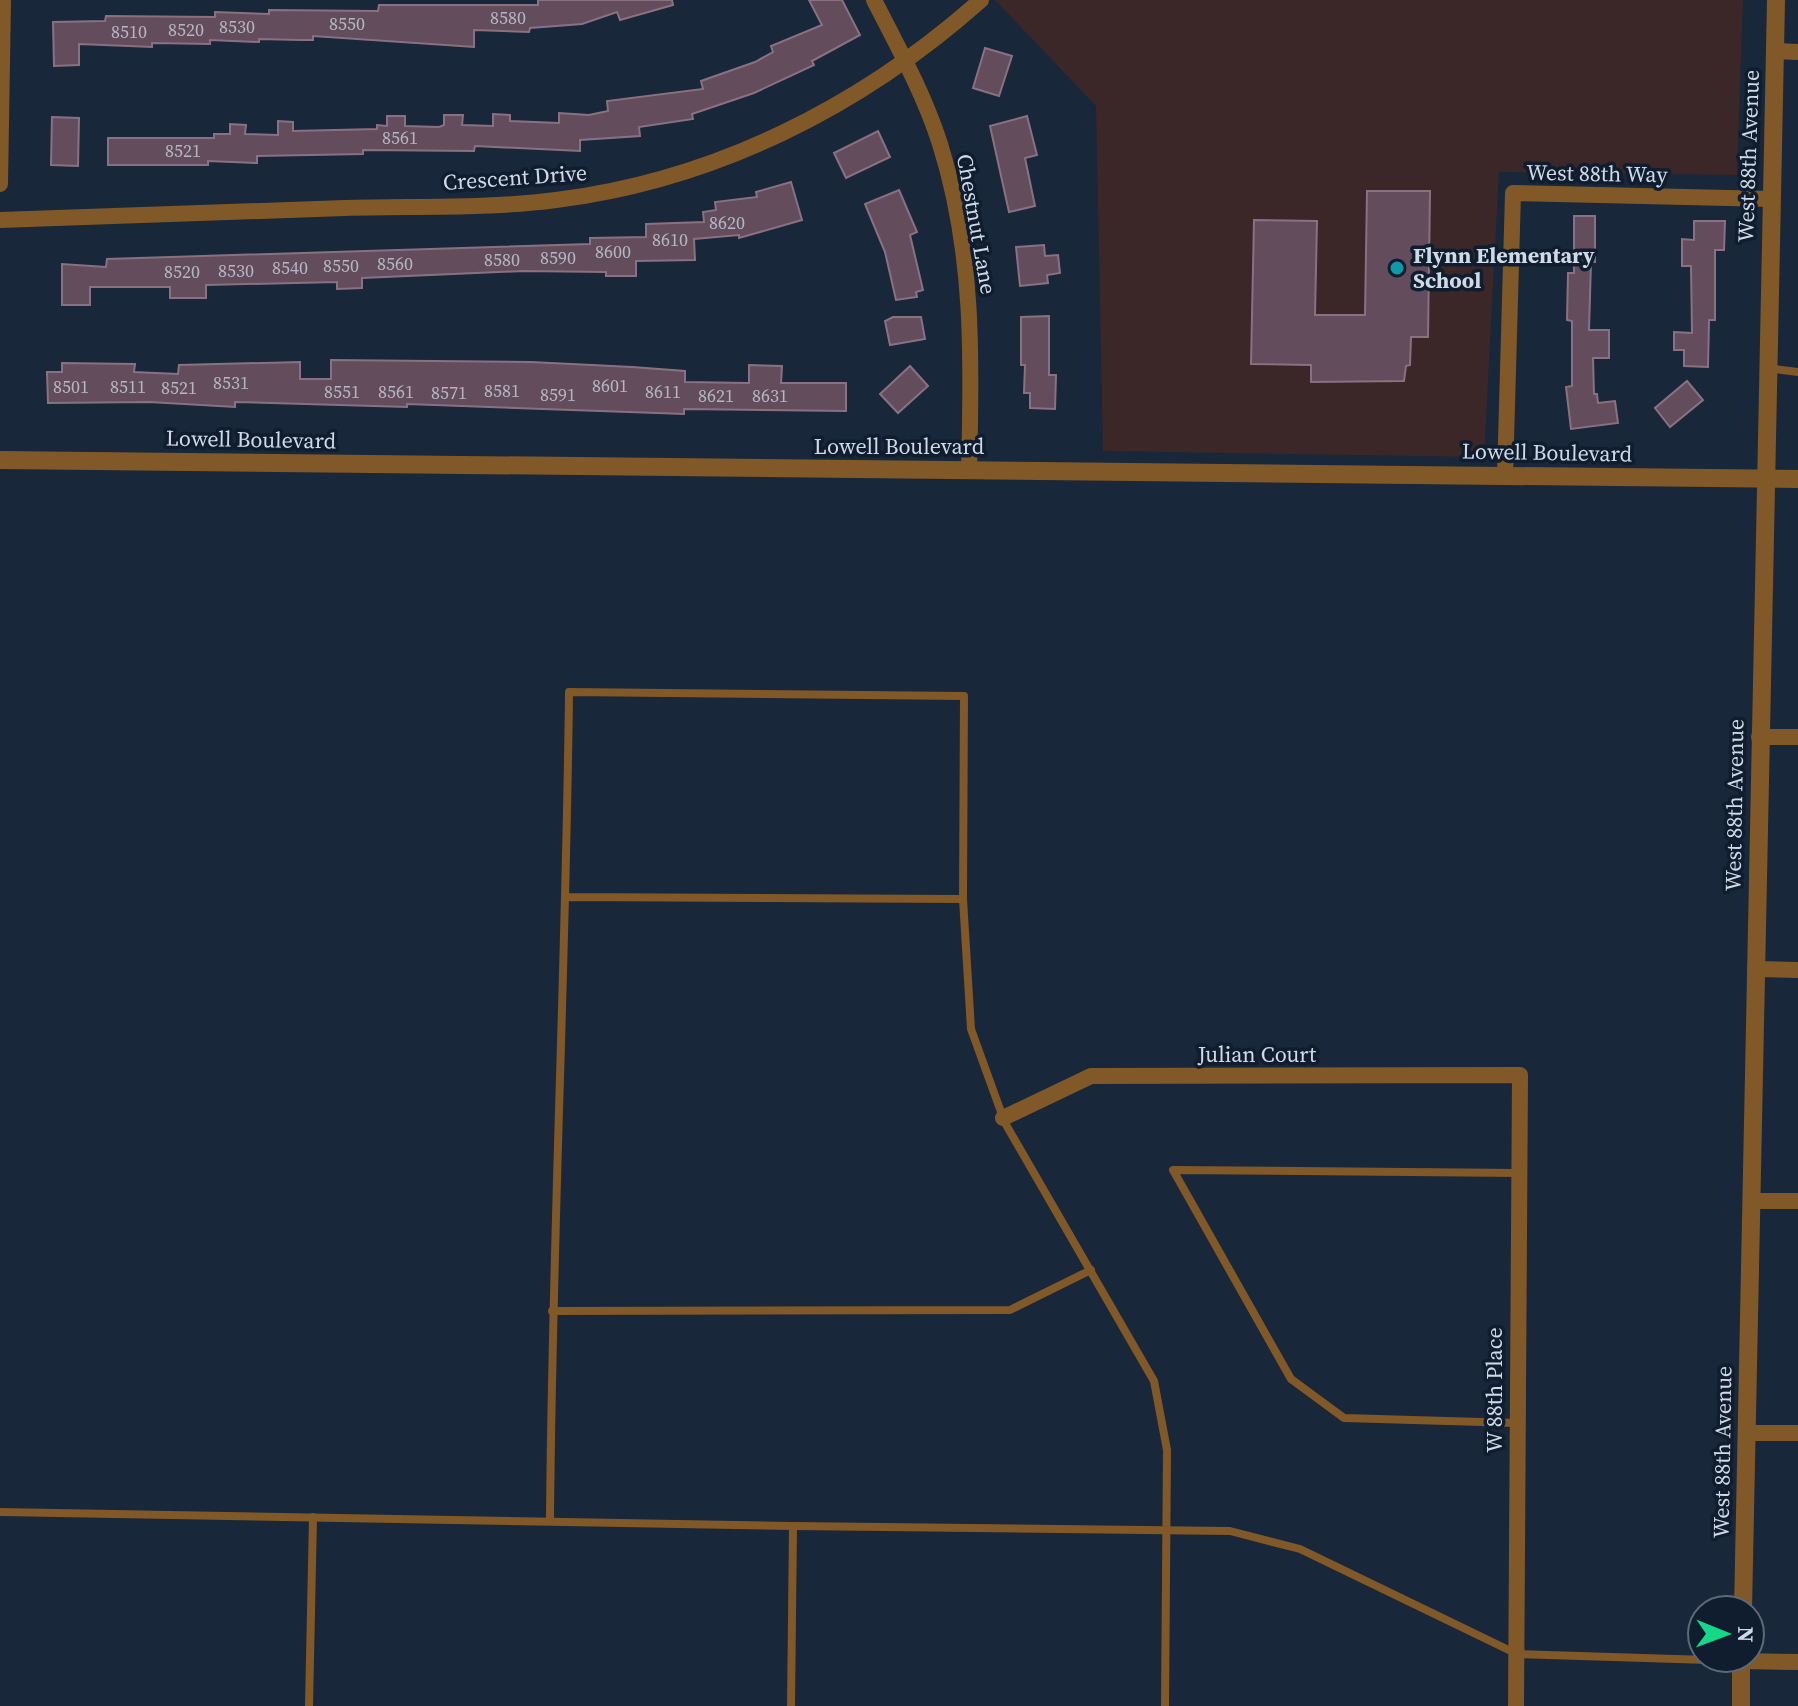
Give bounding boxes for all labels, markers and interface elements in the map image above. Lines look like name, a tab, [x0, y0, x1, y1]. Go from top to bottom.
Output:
house number: 8580	[490, 5, 526, 30]
house number: 8550	[329, 11, 365, 36]
house number: 8530	[219, 14, 255, 39]
house number: 8520	[168, 17, 204, 42]
house number: 8510	[111, 19, 147, 44]
street label: West 88th Avenue	[1730, 69, 1766, 243]
house number: 8561	[382, 125, 418, 150]
house number: 8521	[165, 138, 201, 163]
street label: Chestnut Lane	[950, 151, 1004, 297]
street label: Crescent Drive	[442, 157, 588, 197]
street label: West 88th Way	[1526, 157, 1669, 189]
house number: 8620	[709, 210, 745, 235]
house number: 8610	[652, 227, 688, 252]
house number: 8600	[595, 239, 631, 264]
place label: Flynn Elementary School	[1413, 240, 1595, 295]
house number: 8590	[540, 245, 576, 270]
house number: 8580	[484, 247, 520, 272]
house number: 8560	[377, 251, 413, 276]
house number: 8550	[323, 253, 359, 278]
house number: 8540	[272, 255, 308, 280]
house number: 8530	[218, 258, 254, 283]
house number: 8520	[164, 259, 200, 284]
marker: Flynn Elementary School	[1388, 259, 1406, 277]
house number: 8531	[213, 370, 249, 395]
house number: 8601	[592, 373, 628, 398]
house number: 8501	[53, 374, 89, 399]
house number: 8511	[110, 374, 146, 399]
house number: 8521	[161, 375, 197, 400]
house number: 8581	[484, 378, 520, 403]
house number: 8551	[324, 379, 360, 404]
house number: 8561	[378, 379, 414, 404]
house number: 8611	[645, 379, 681, 404]
house number: 8571	[431, 380, 467, 405]
house number: 8591	[540, 382, 576, 407]
house number: 8621	[698, 383, 734, 408]
house number: 8631	[752, 383, 788, 408]
street label: Lowell Boulevard	[166, 423, 337, 455]
street label: Lowell Boulevard	[814, 431, 985, 461]
street label: Lowell Boulevard	[1462, 436, 1633, 468]
street label: West 88th Avenue	[1717, 719, 1751, 891]
street label: Julian Court	[1197, 1039, 1317, 1069]
street label: W 88th Place	[1479, 1327, 1509, 1453]
street label: West 88th Avenue	[1705, 1366, 1739, 1538]
north arrow	[1686, 1594, 1766, 1674]
text: N	[1731, 1626, 1761, 1643]

